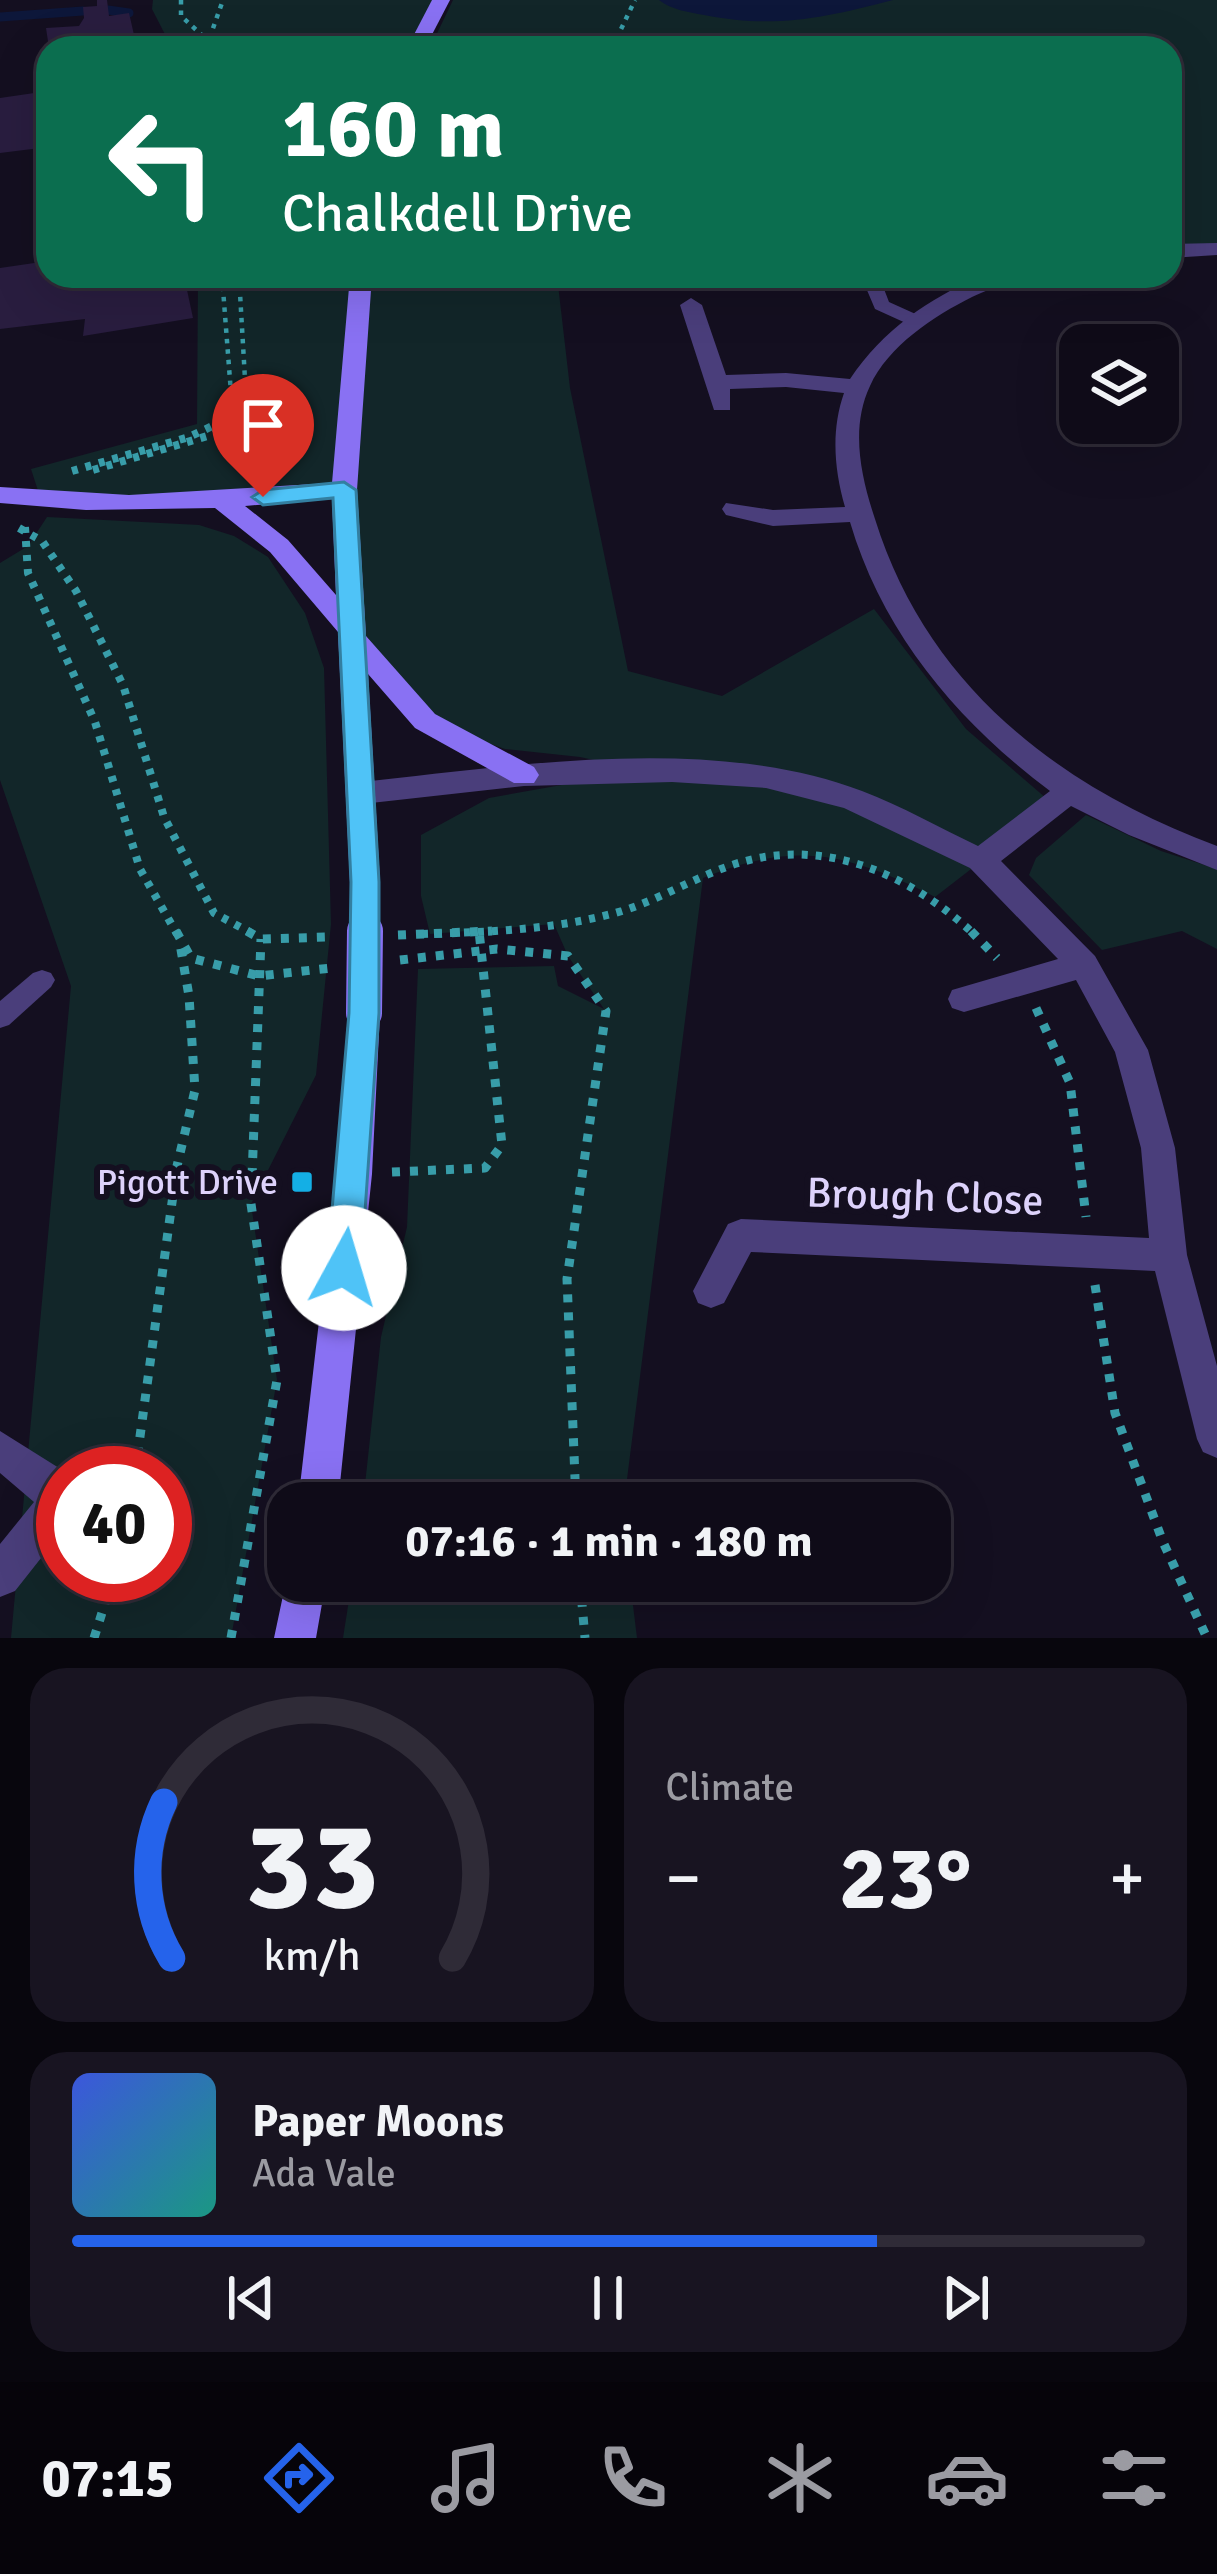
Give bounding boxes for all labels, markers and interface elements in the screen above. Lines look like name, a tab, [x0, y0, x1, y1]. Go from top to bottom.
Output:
text: 160 m	[282, 77, 504, 181]
icon: left	[84, 84, 240, 240]
text: Chalkdell Drive	[282, 180, 633, 247]
map controls	[1059, 324, 1179, 444]
button: layers	[1059, 324, 1179, 444]
pin	[212, 374, 314, 497]
icon: arrive	[230, 392, 296, 458]
place label: Pigott Drive	[97, 1160, 278, 1205]
street label: Brough Close	[806, 1167, 1044, 1227]
marker: Pigott Drive	[289, 1169, 315, 1195]
position arrow	[281, 1205, 407, 1331]
speed limit sign: 40	[36, 1446, 192, 1602]
text: 07:16 · 1 min · 180 m	[405, 1514, 813, 1569]
text: Climate	[666, 1763, 794, 1811]
text: 33	[244, 1790, 379, 1943]
text: 23°	[839, 1823, 972, 1934]
text: −	[666, 1838, 701, 1919]
text: +	[1109, 1838, 1145, 1919]
text: km/h	[263, 1930, 360, 1983]
text: Paper Moons	[252, 2094, 504, 2149]
text: Ada Vale	[252, 2149, 396, 2197]
icon: previous	[218, 2265, 284, 2331]
icon: pause	[575, 2265, 641, 2331]
icon: next	[933, 2265, 999, 2331]
icon: directions	[257, 2436, 341, 2520]
icon: music	[424, 2436, 508, 2520]
icon: phone	[591, 2436, 675, 2520]
icon: climate	[758, 2436, 842, 2520]
icon: car	[925, 2436, 1009, 2520]
icon: filters	[1092, 2436, 1176, 2520]
text: 07:15	[41, 2445, 174, 2512]

